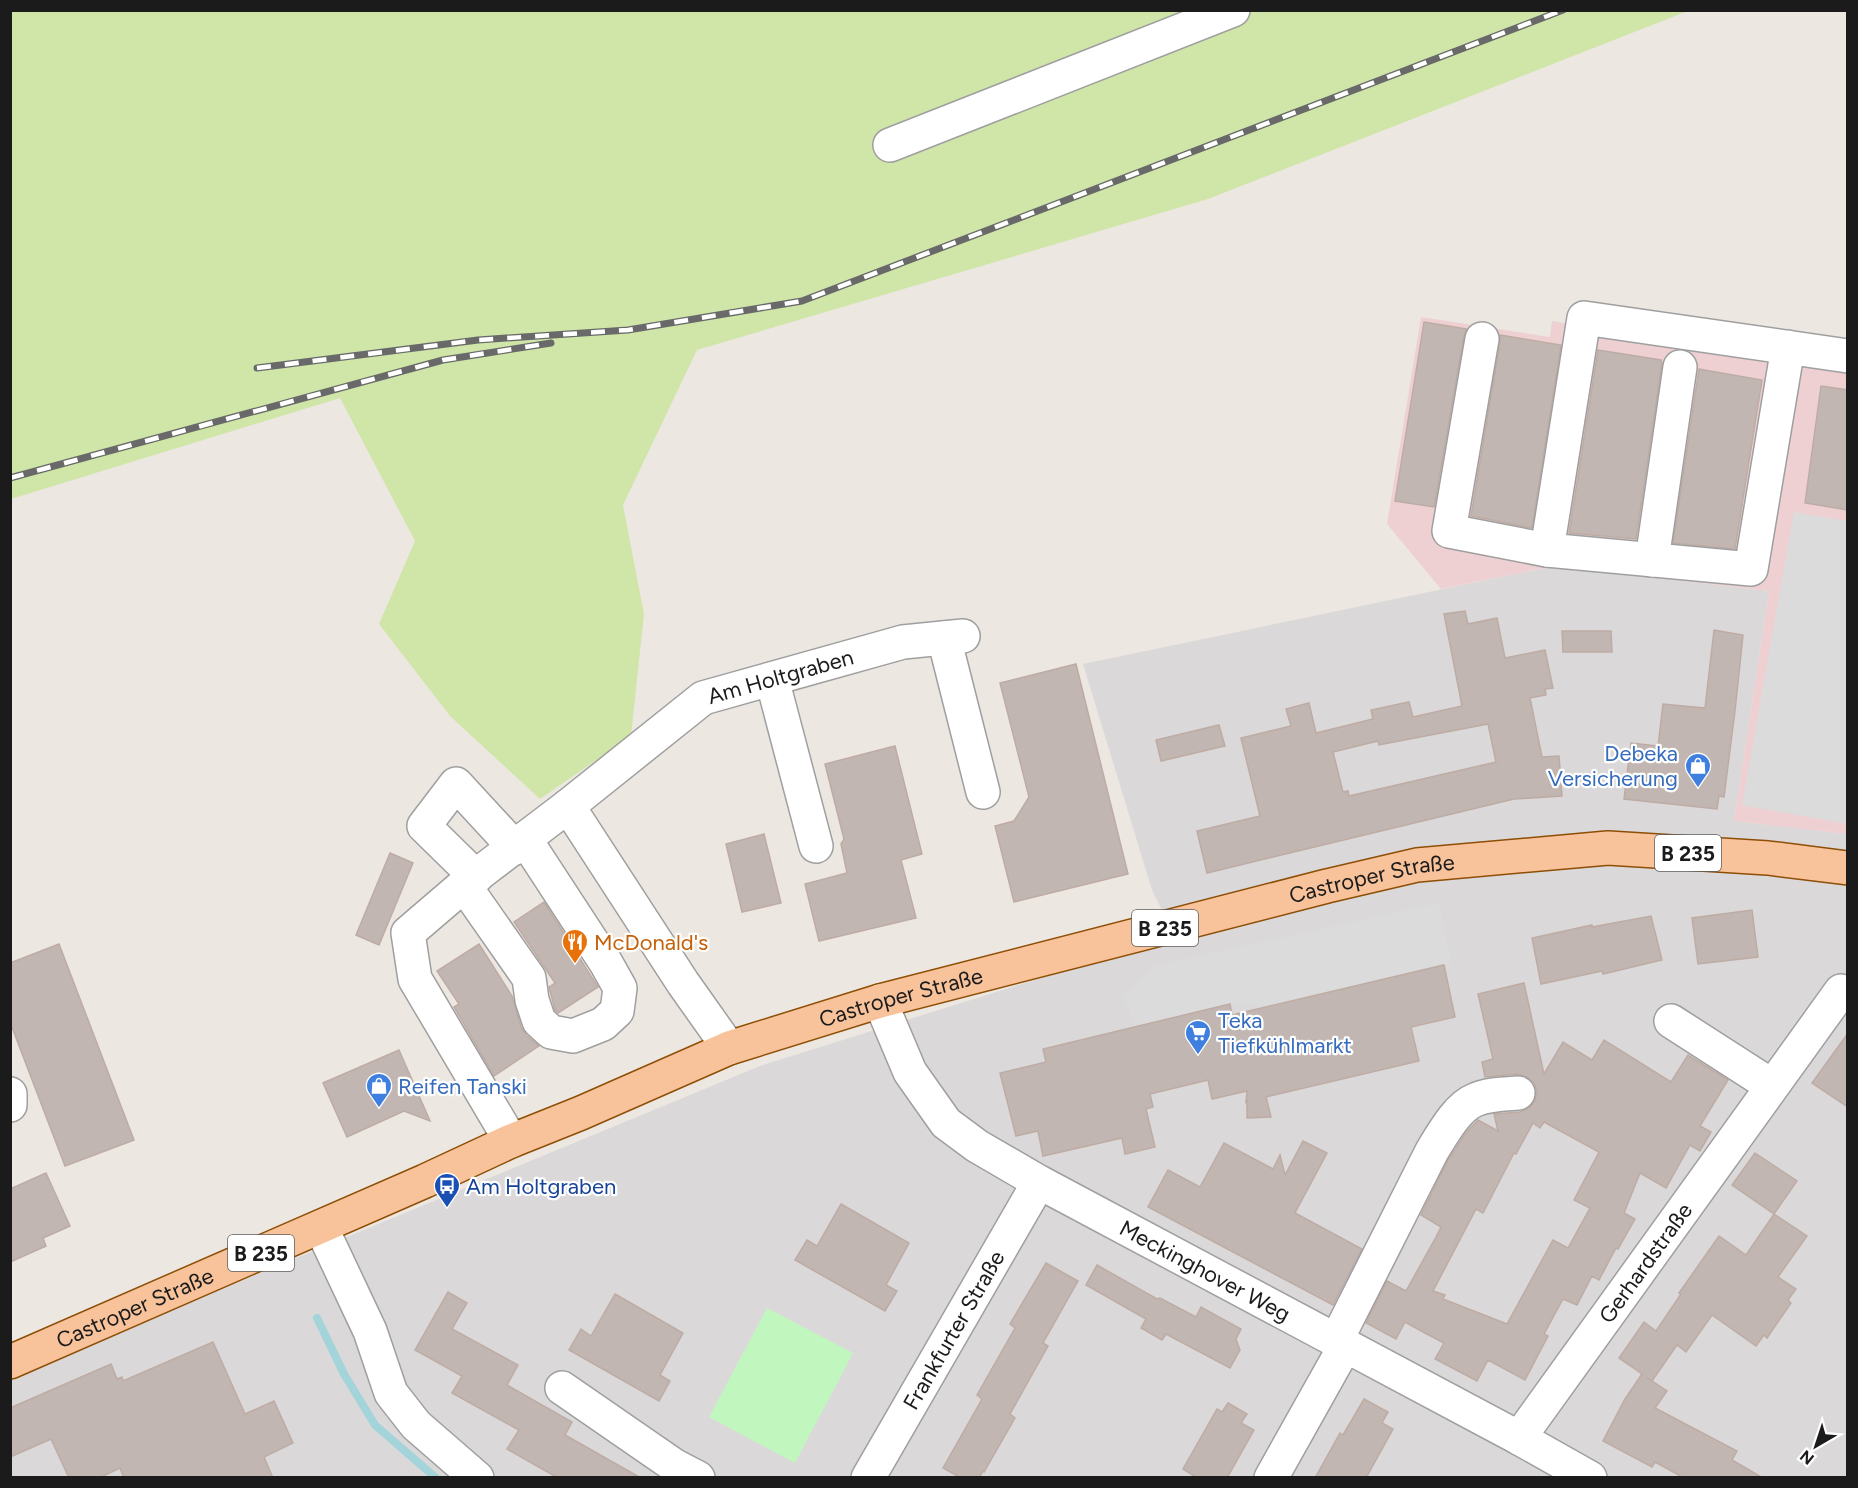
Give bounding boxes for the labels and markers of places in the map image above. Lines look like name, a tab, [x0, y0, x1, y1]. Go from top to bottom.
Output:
place label: Debeka Versicherung	[1548, 740, 1678, 792]
shop icon: Debeka Versicherung	[1683, 751, 1713, 789]
restaurant icon: McDonald's	[560, 927, 590, 965]
place label: McDonald's	[594, 929, 708, 956]
place label: Teka Tiefkühlmarkt	[1218, 1007, 1352, 1059]
supermarket icon: Teka Tiefkühlmarkt	[1183, 1018, 1213, 1056]
shop icon: Reifen Tanski	[364, 1071, 394, 1109]
place label: Reifen Tanski	[398, 1073, 527, 1100]
bus stop icon: Am Holtgraben	[432, 1171, 462, 1209]
place label: Am Holtgraben	[466, 1173, 616, 1200]

